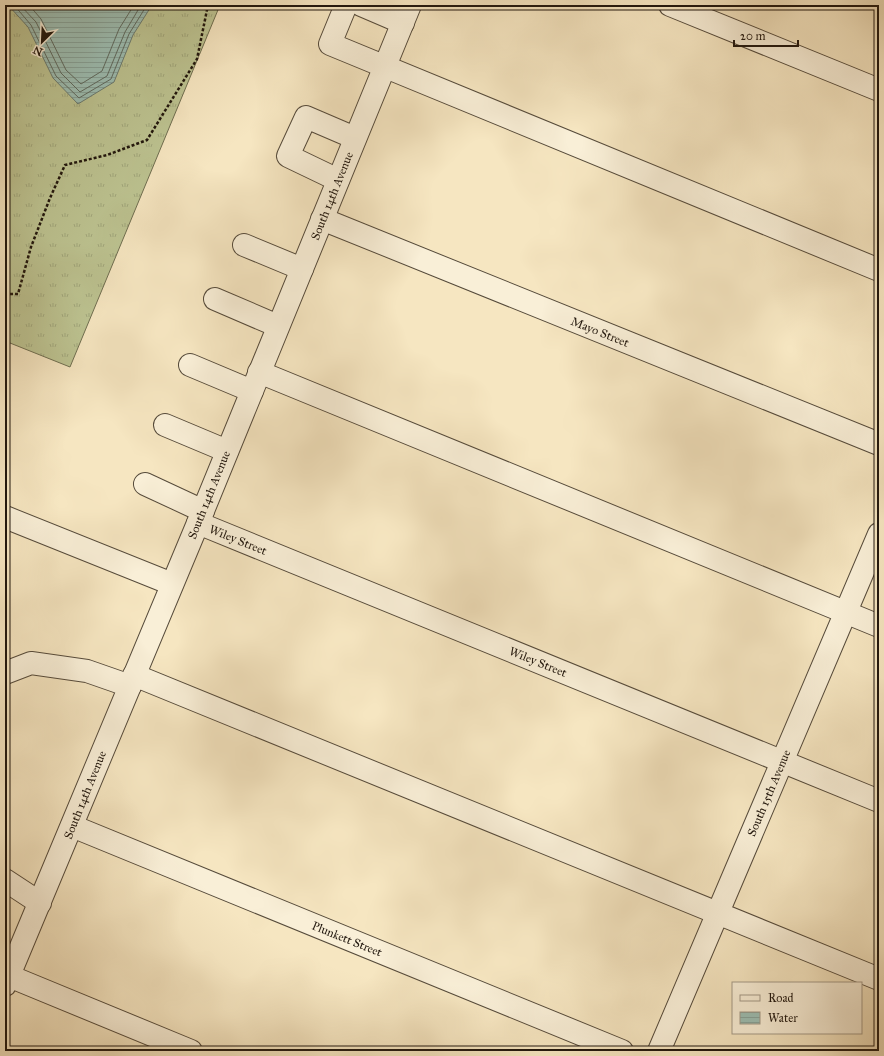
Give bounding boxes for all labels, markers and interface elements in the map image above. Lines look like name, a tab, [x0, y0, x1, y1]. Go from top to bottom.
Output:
north arrow	[22, 22, 62, 62]
scale bar	[734, 22, 798, 48]
text: 20 m	[740, 29, 766, 43]
text: N	[31, 43, 45, 59]
street label: South 14th Avenue	[308, 150, 356, 242]
street label: Mayo Street	[569, 314, 632, 350]
street label: South 14th Avenue	[185, 449, 233, 541]
street label: Wiley Street	[207, 522, 270, 558]
street label: Wiley Street	[507, 644, 570, 680]
street label: South 15th Avenue	[744, 748, 794, 838]
street label: South 14th Avenue	[61, 749, 109, 841]
street label: Plunkett Street	[310, 919, 385, 960]
legend	[732, 982, 862, 1034]
text: Road	[768, 991, 794, 1005]
text: Water	[768, 1011, 798, 1025]

